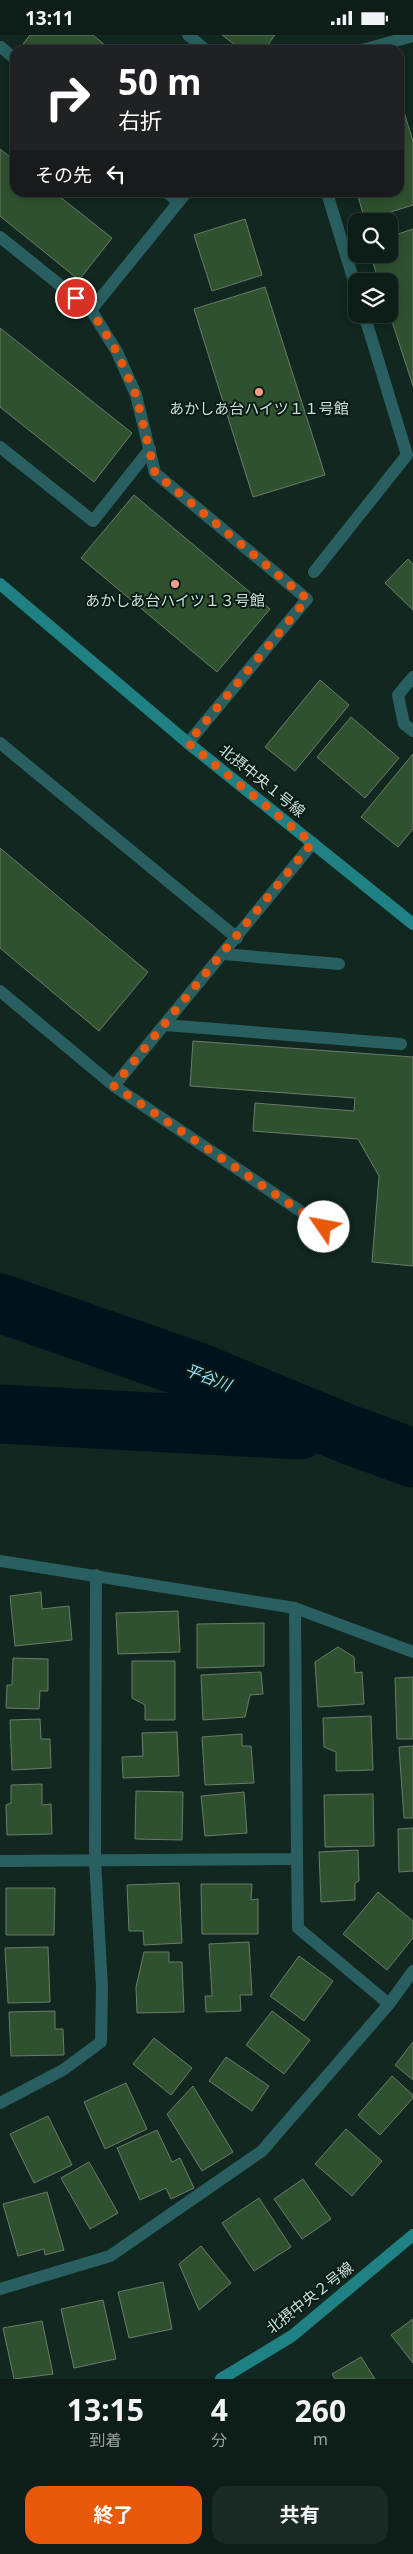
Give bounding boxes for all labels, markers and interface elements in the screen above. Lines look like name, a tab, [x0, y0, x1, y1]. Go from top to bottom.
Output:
text: 13:11	[25, 5, 74, 31]
text: 50 m	[118, 58, 201, 105]
icon: right	[35, 65, 100, 130]
text: 右折	[118, 105, 162, 135]
icon: left	[102, 160, 130, 188]
text: その先	[35, 162, 92, 188]
map controls	[348, 213, 398, 323]
button: search	[348, 213, 398, 263]
button: layers	[348, 273, 398, 323]
pin	[55, 277, 97, 319]
icon: arrive	[62, 284, 90, 312]
marker: あかしあ台ハイツ１１号館	[253, 386, 265, 398]
place label: あかしあ台ハイツ１１号館	[169, 398, 349, 418]
marker: あかしあ台ハイツ１３号館	[169, 578, 181, 590]
place label: あかしあ台ハイツ１３号館	[85, 590, 265, 610]
street label: 北摂中央１号線	[216, 739, 310, 821]
position arrow	[297, 1200, 349, 1252]
water label: 平谷川	[182, 1358, 236, 1397]
street label: 北摂中央２号線	[262, 2257, 357, 2337]
text: 13:15	[67, 2389, 144, 2430]
text: 4	[211, 2389, 228, 2430]
text: 260	[295, 2390, 346, 2431]
text: m	[313, 2428, 328, 2450]
text: 到着	[89, 2429, 121, 2451]
text: 分	[211, 2429, 227, 2451]
button: 終了	[25, 2486, 202, 2544]
button: 共有	[212, 2486, 388, 2544]

